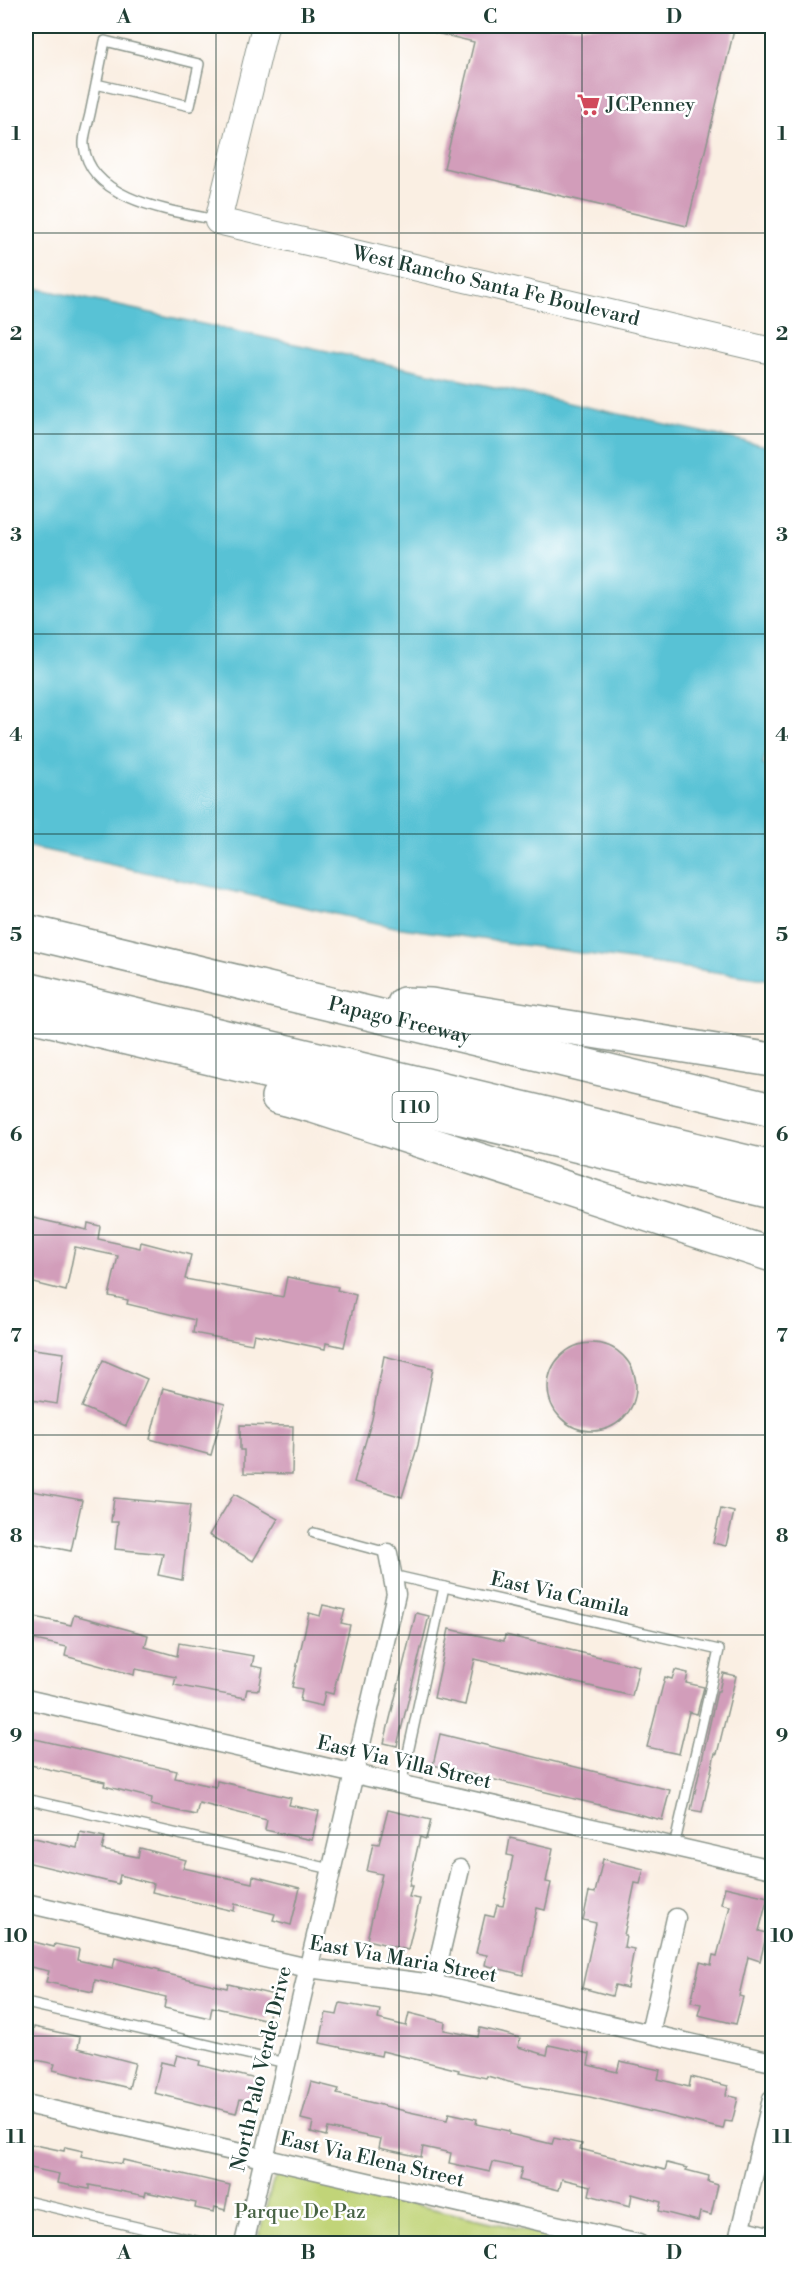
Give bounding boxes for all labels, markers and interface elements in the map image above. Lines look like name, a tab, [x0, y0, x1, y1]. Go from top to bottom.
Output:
text: A	[116, 5, 132, 30]
text: B	[300, 5, 316, 30]
text: C	[483, 5, 497, 30]
text: D	[666, 5, 682, 30]
supermarket icon: JCPenney	[575, 92, 601, 118]
place label: JCPenney	[605, 93, 695, 118]
text: 1	[11, 122, 21, 147]
text: 1	[777, 122, 787, 147]
street label: West Rancho Santa Fe Boulevard	[349, 240, 643, 332]
text: 2	[10, 322, 22, 347]
text: 2	[776, 322, 788, 347]
text: 3	[10, 523, 22, 548]
text: 3	[776, 523, 788, 548]
text: 4	[9, 723, 23, 748]
text: 4	[775, 723, 789, 748]
text: 5	[10, 923, 22, 948]
text: 5	[776, 923, 788, 948]
street label: Papago Freeway	[326, 991, 473, 1050]
road number: I 10	[392, 1092, 438, 1122]
text: 6	[10, 1123, 23, 1148]
text: 6	[776, 1123, 789, 1148]
text: 7	[10, 1324, 22, 1349]
text: 7	[776, 1324, 788, 1349]
text: 8	[10, 1524, 23, 1549]
text: 8	[776, 1524, 789, 1549]
street label: East Via Camila	[488, 1567, 633, 1623]
text: 9	[10, 1724, 22, 1749]
text: 9	[776, 1724, 788, 1749]
street label: East Via Villa Street	[314, 1731, 494, 1795]
text: 10	[4, 1924, 28, 1949]
text: 10	[770, 1924, 794, 1949]
street label: East Via Maria Street	[307, 1931, 499, 1989]
street label: North Palo Verde Drive	[226, 1964, 298, 2174]
text: 11	[6, 2125, 26, 2150]
text: 11	[772, 2125, 792, 2150]
street label: East Via Elena Street	[277, 2127, 467, 2193]
park label: Parque De Paz	[234, 2200, 366, 2225]
text: A	[116, 2241, 132, 2266]
text: B	[300, 2241, 316, 2266]
text: C	[483, 2241, 497, 2266]
text: D	[666, 2241, 682, 2266]

